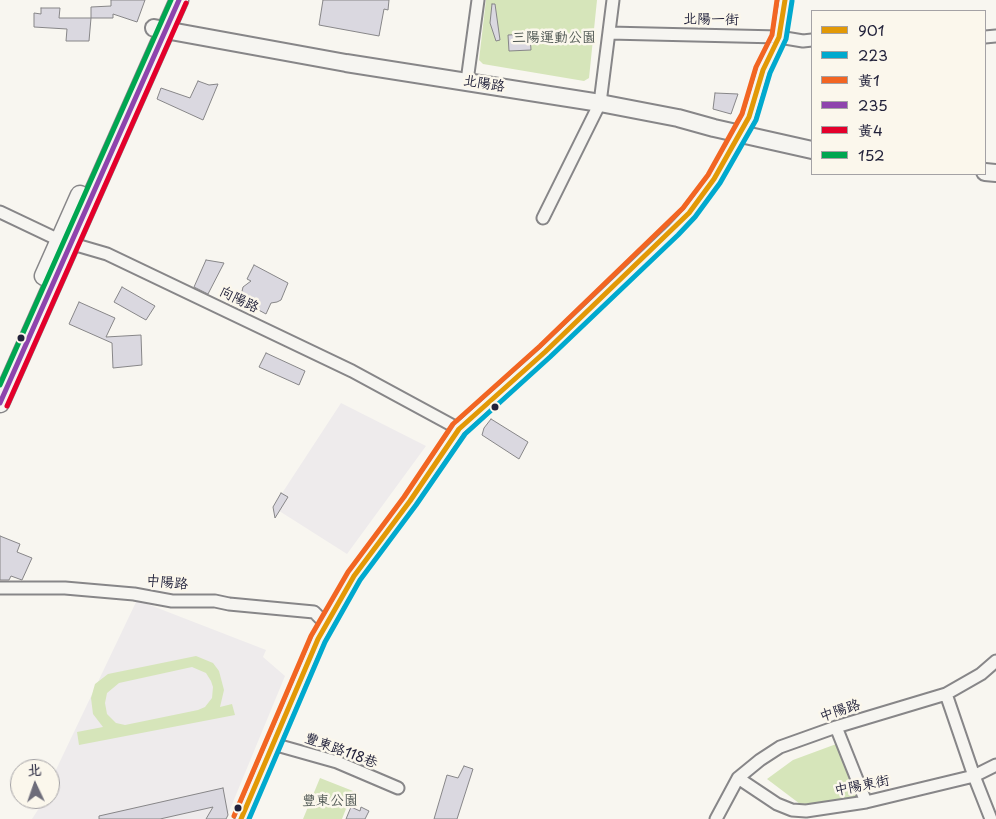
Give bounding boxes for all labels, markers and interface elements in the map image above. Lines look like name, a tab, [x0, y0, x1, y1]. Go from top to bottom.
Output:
legend	[811, 10, 986, 175]
street label: 北陽一街	[683, 11, 739, 29]
text: 901	[858, 18, 884, 41]
park label: 三陽運動公園	[512, 30, 596, 46]
text: 223	[858, 43, 888, 66]
text: 黃1	[858, 68, 880, 91]
street label: 北陽路	[462, 72, 506, 96]
text: 235	[858, 93, 888, 116]
text: 黃4	[858, 118, 883, 141]
text: 152	[858, 143, 885, 166]
street label: 向陽路	[216, 283, 262, 317]
unlabelled marker	[16, 333, 26, 343]
unlabelled marker	[490, 402, 500, 412]
street label: 中陽路	[145, 573, 189, 593]
street label: 中陽路	[817, 697, 863, 725]
street label: 豐東路118巷	[302, 730, 380, 772]
north arrow	[10, 759, 60, 809]
text: 北	[27, 759, 42, 780]
street label: 中陽東街	[833, 772, 891, 800]
park label: 豐東公園	[302, 793, 358, 809]
unlabelled marker	[233, 803, 243, 813]

